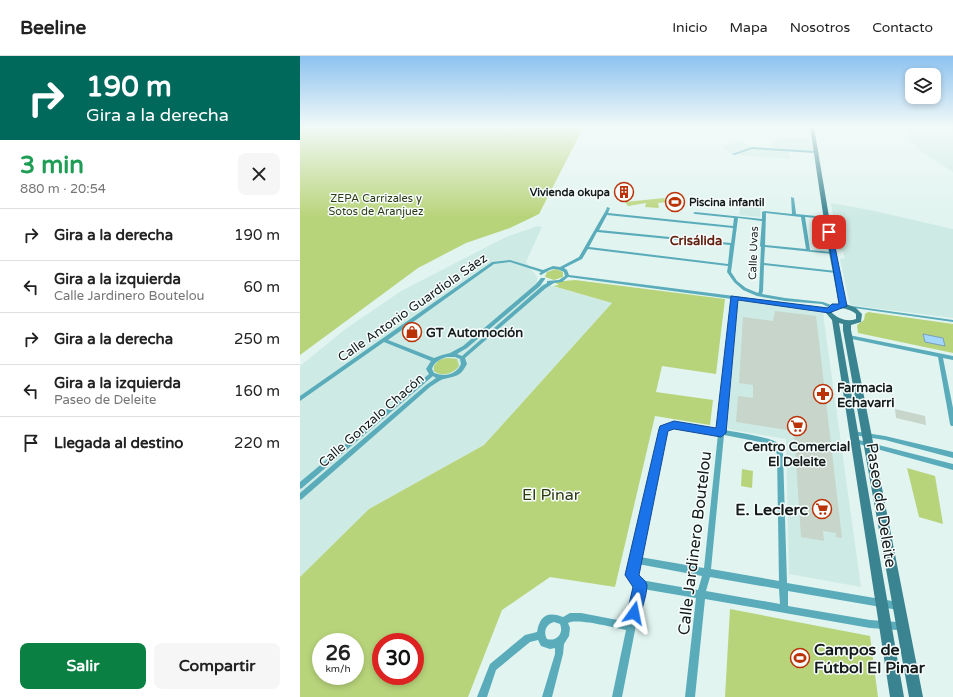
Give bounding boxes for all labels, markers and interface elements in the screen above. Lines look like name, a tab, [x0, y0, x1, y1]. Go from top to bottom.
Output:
text: Beeline	[20, 17, 86, 39]
text: Inicio	[672, 19, 708, 36]
text: Mapa	[730, 19, 768, 36]
text: Nosotros	[790, 19, 850, 36]
text: Contacto	[872, 19, 933, 36]
map controls	[905, 68, 941, 104]
button: layers	[905, 68, 941, 104]
text: 190 m	[86, 70, 172, 104]
icon: right	[20, 72, 72, 124]
text: Gira a la derecha	[86, 104, 229, 126]
text: 3 min	[20, 151, 84, 180]
button: close	[238, 153, 280, 195]
text: 880 m · 20:54	[20, 181, 106, 197]
building icon: Vivienda okupa	[613, 181, 635, 203]
place label: Vivienda okupa	[530, 186, 610, 200]
sports icon: Piscina infantil	[664, 191, 686, 213]
park label: ZEPA Carrizales y Sotos de Aranjuez	[329, 192, 424, 218]
place label: Piscina infantil	[689, 196, 765, 209]
pin	[812, 215, 846, 249]
icon: arrive	[818, 221, 840, 243]
icon: right	[20, 224, 42, 246]
text: Gira a la derecha	[54, 226, 173, 244]
text: 190 m	[234, 226, 280, 244]
street label: Calle Uvas	[746, 226, 761, 280]
district label: Crisálida	[670, 233, 722, 249]
street label: Calle Antonio Guardiola Sáez	[335, 250, 490, 366]
text: Gira a la izquierda	[54, 270, 181, 288]
icon: left	[20, 276, 42, 298]
text: 60 m	[243, 278, 280, 296]
text: Calle Jardinero Boutelou	[54, 288, 205, 304]
shop icon: GT Automoción	[401, 321, 423, 343]
place label: GT Automoción	[426, 325, 523, 341]
icon: right	[20, 328, 42, 350]
text: Gira a la derecha	[54, 330, 173, 348]
text: 250 m	[234, 330, 280, 348]
street label: Calle Gonzalo Chacón	[316, 371, 428, 471]
text: Gira a la izquierda	[54, 374, 181, 392]
icon: left	[20, 380, 42, 402]
place label: Farmacia Echavarri	[837, 380, 894, 411]
text: 160 m	[234, 382, 280, 400]
pharmacy icon: Farmacia Echavarri	[812, 383, 834, 405]
text: Paseo de Deleite	[54, 392, 156, 408]
supermarket icon: Centro Comercial El Deleite	[786, 415, 808, 437]
icon: arrive	[20, 432, 42, 454]
text: Llegada al destino	[54, 434, 183, 452]
text: 220 m	[234, 434, 280, 452]
place label: Centro Comercial El Deleite	[744, 439, 850, 470]
street label: Paseo de Deleite	[861, 441, 901, 569]
street label: Calle Jardinero Boutelou	[674, 450, 716, 636]
park label: El Pinar	[522, 485, 581, 505]
supermarket icon: E. Leclerc	[811, 498, 833, 520]
place label: E. Leclerc	[735, 500, 808, 520]
position arrow	[613, 592, 655, 634]
speed limit sign: 30	[372, 633, 424, 685]
place label: Campos de Fútbol El Pinar	[814, 640, 926, 678]
text: 26	[325, 642, 351, 666]
button: Salir	[20, 643, 146, 689]
button: Compartir	[154, 643, 280, 689]
sports icon: Campos de Fútbol El Pinar	[789, 647, 811, 669]
text: km/h	[325, 663, 351, 675]

